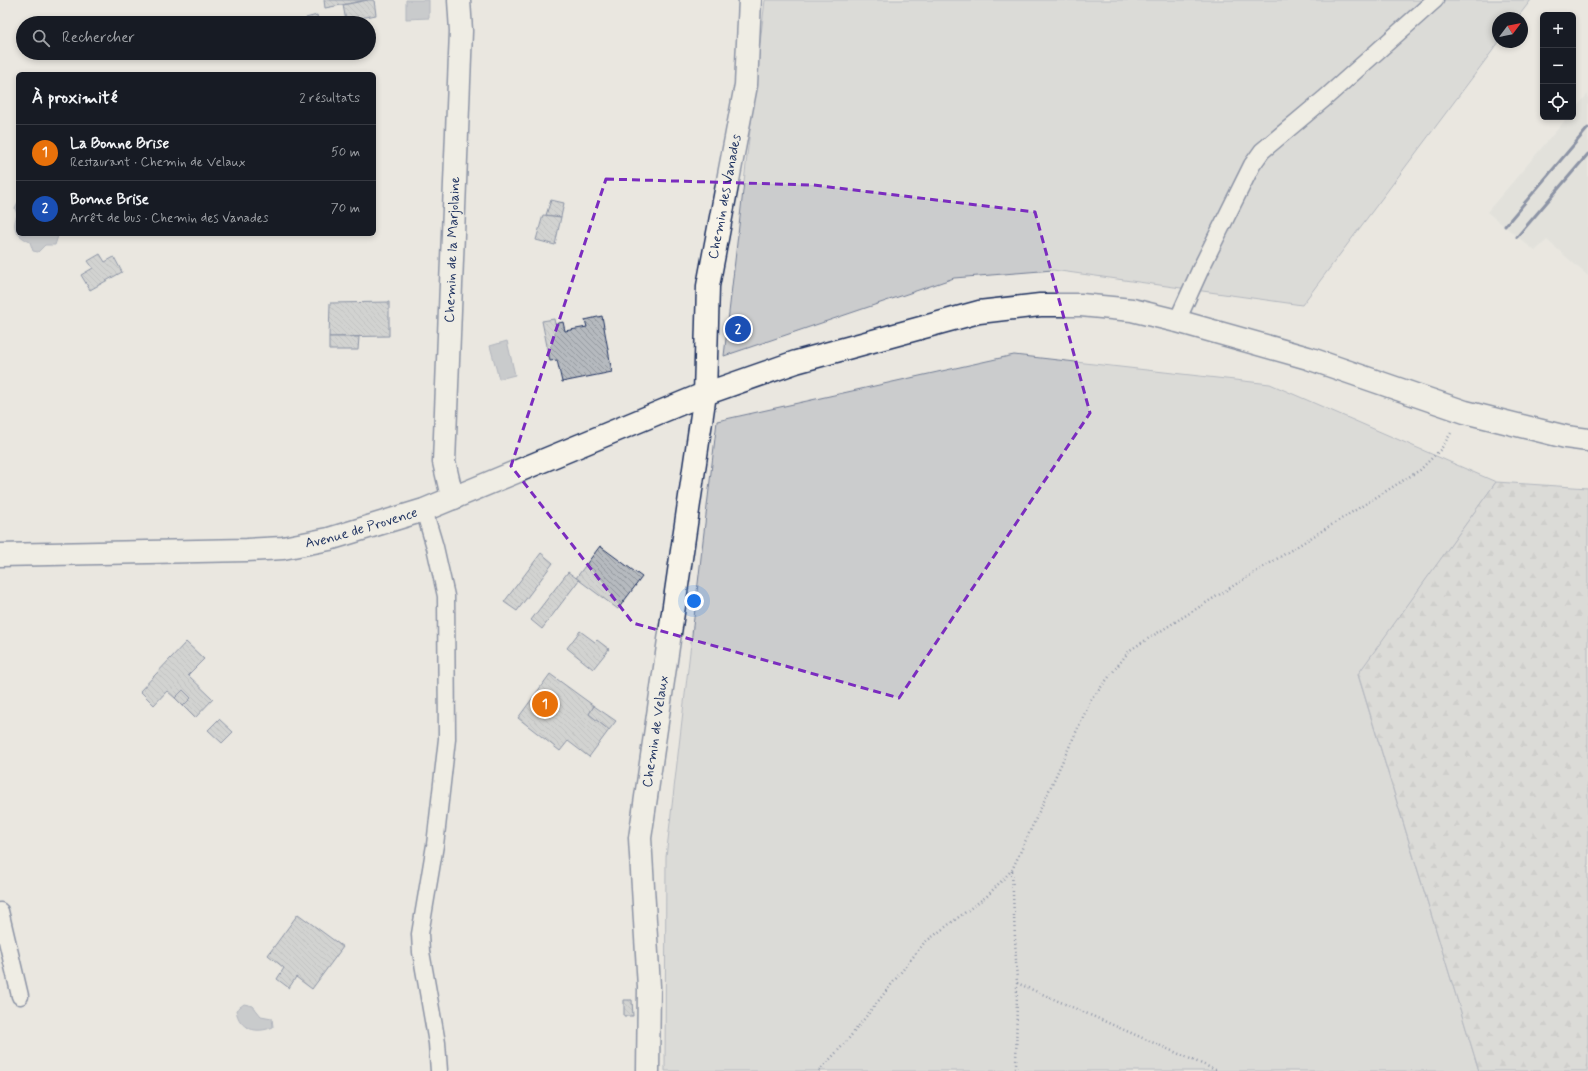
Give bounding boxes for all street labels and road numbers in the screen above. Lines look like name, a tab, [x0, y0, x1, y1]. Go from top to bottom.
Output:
street label: Chemin des Vanades	[704, 133, 746, 261]
street label: Chemin de la Marjolaine	[440, 176, 464, 323]
street label: Avenue de Provence	[304, 503, 420, 552]
street label: Chemin de Velaux	[639, 674, 673, 789]

